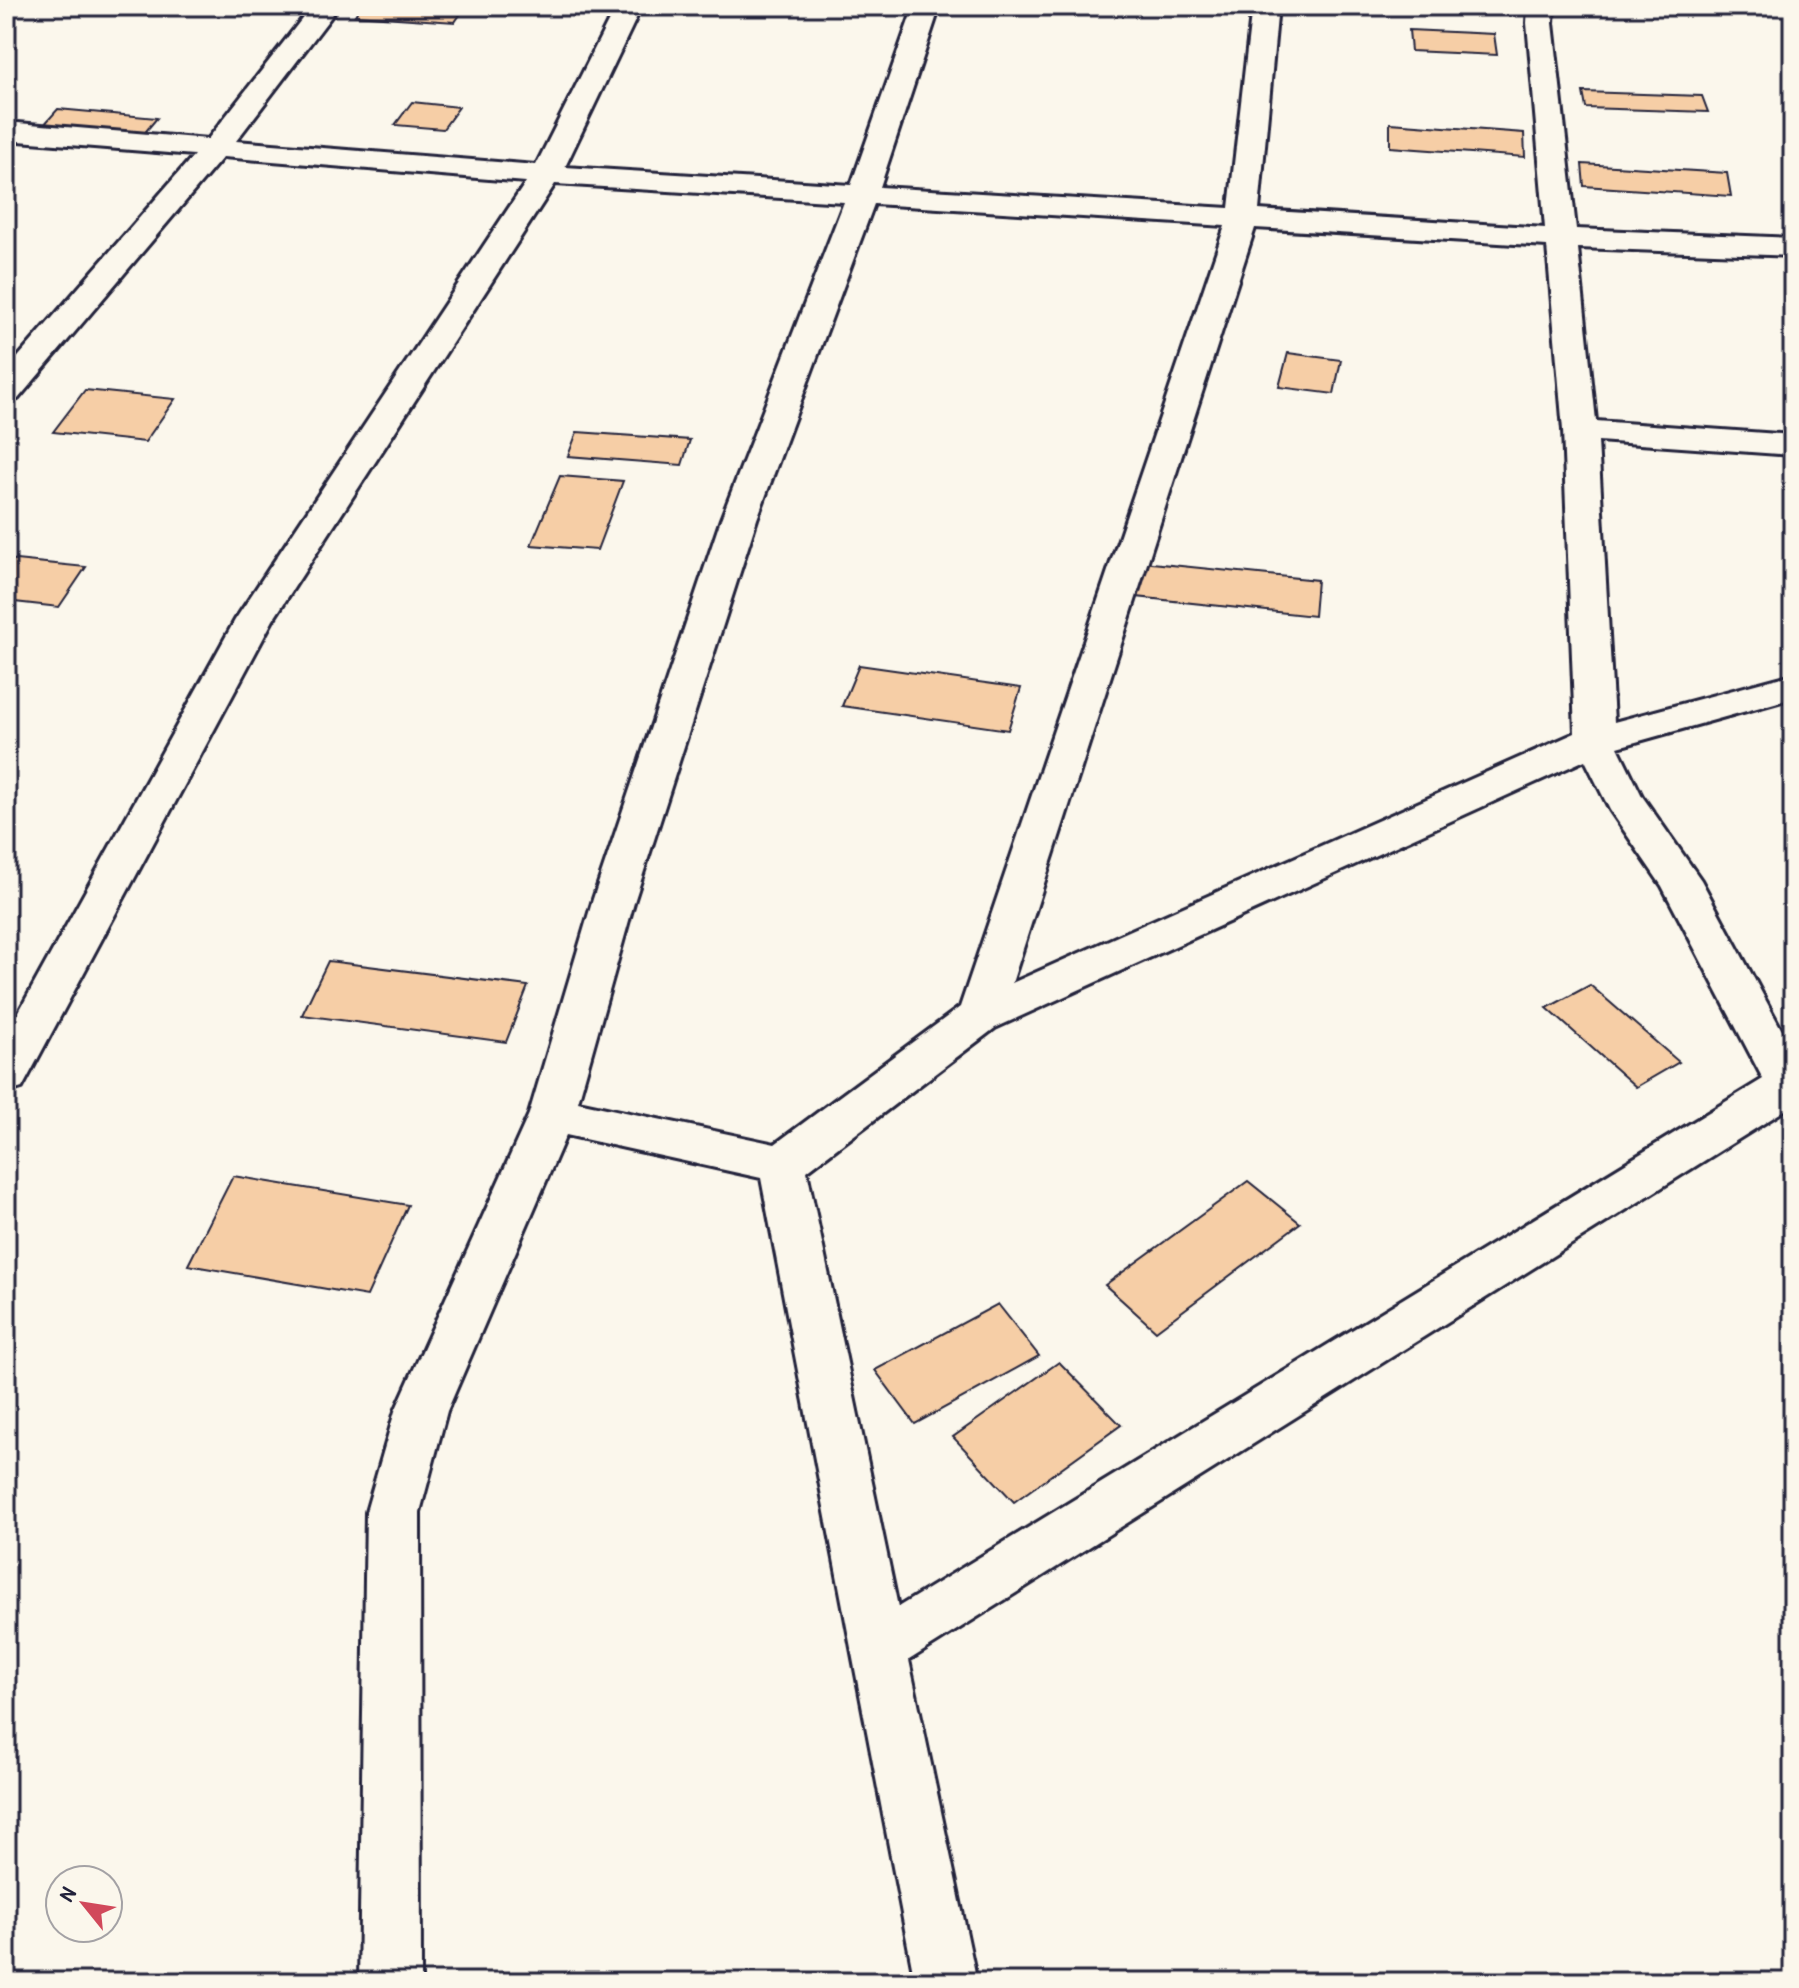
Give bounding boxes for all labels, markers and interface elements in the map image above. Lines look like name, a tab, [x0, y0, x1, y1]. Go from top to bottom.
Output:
north arrow	[44, 1864, 124, 1944]
text: N	[51, 1881, 83, 1907]

